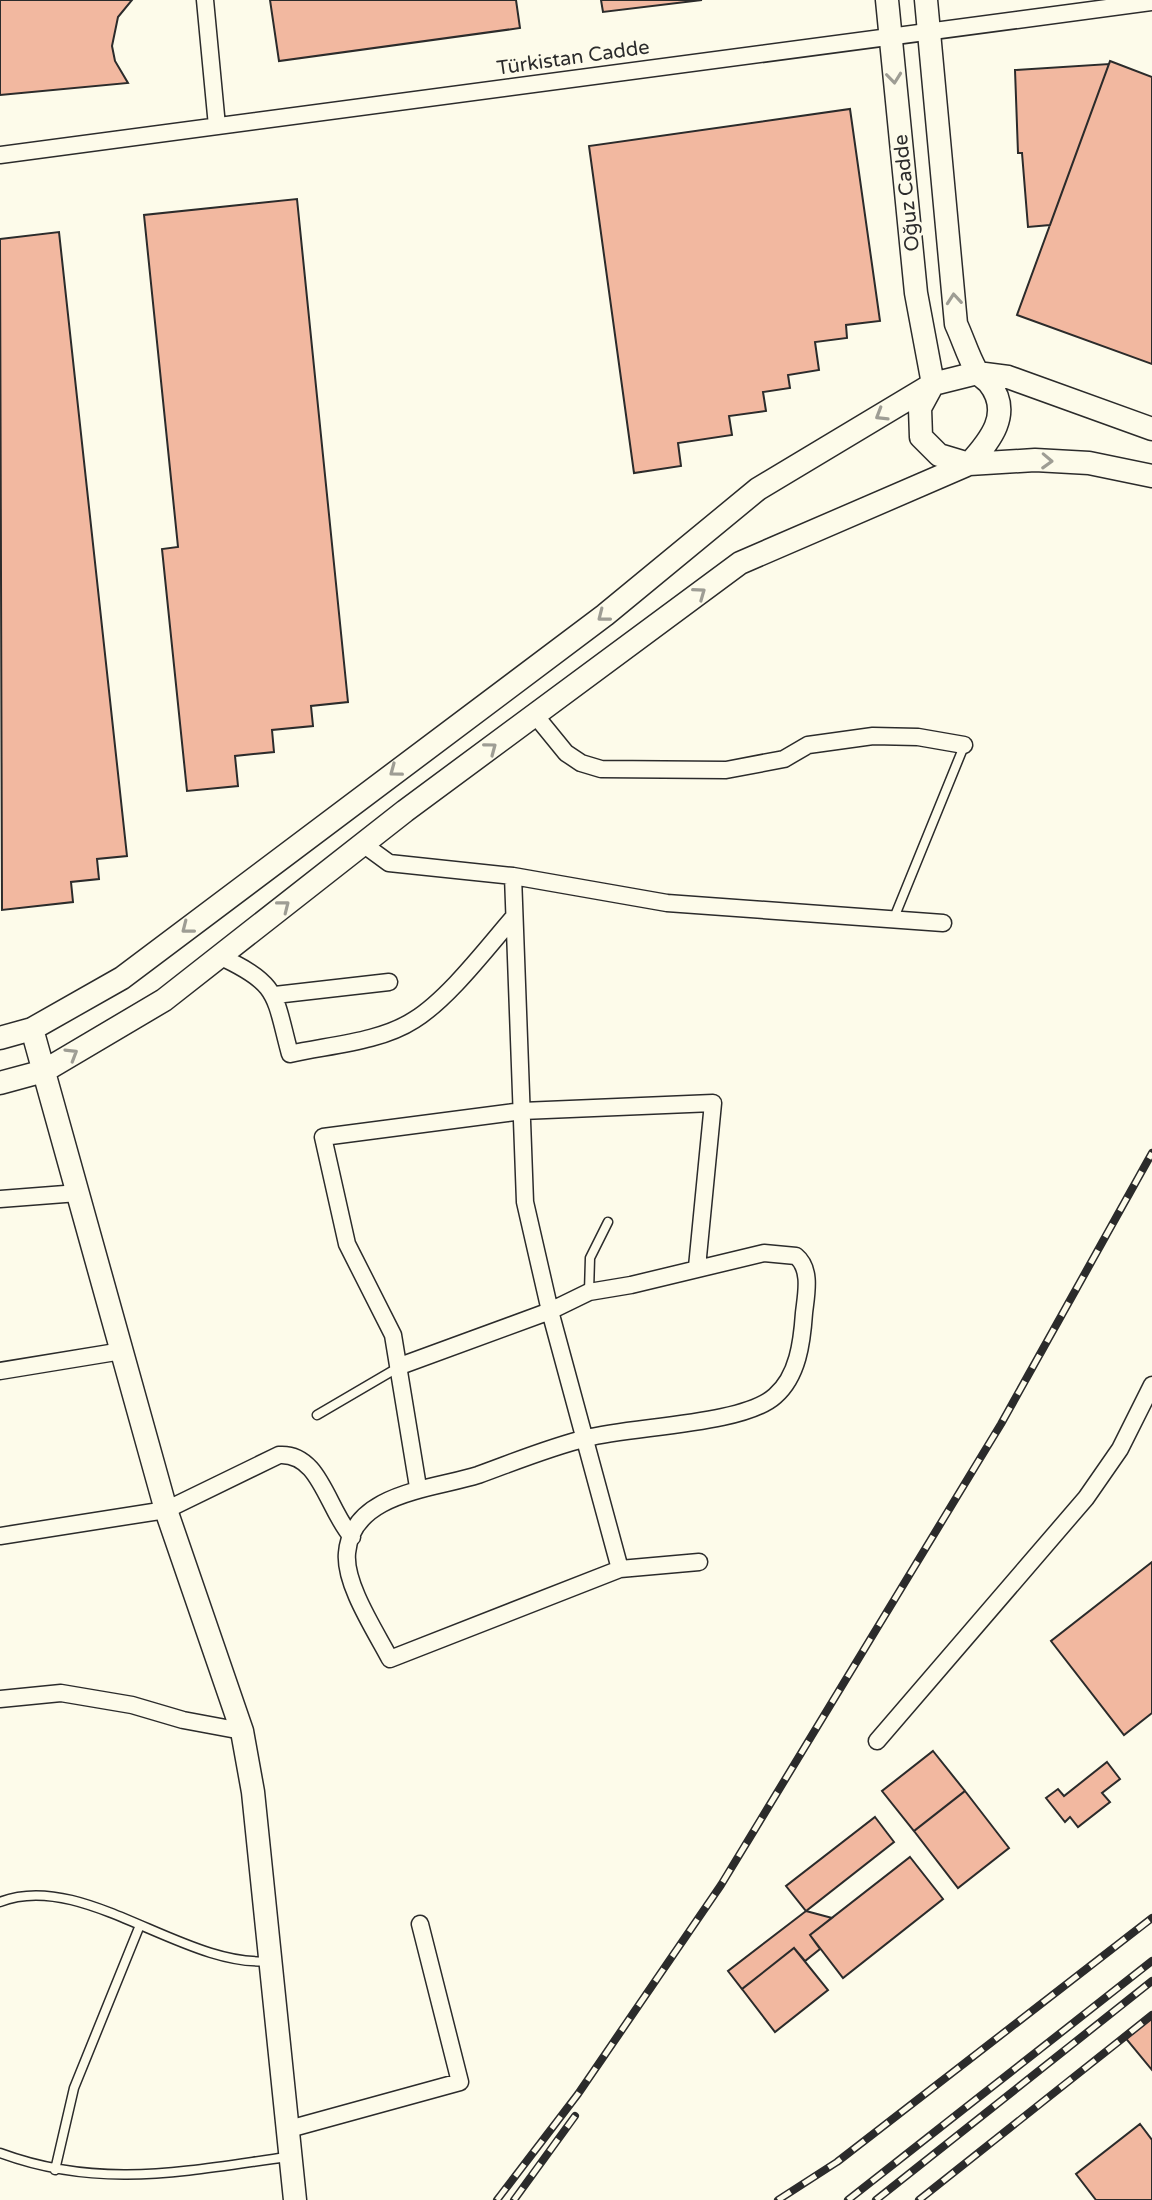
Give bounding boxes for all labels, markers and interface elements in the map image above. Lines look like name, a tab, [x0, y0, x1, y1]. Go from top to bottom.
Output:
street label: Türkistan Cadde	[495, 35, 651, 81]
one-way arrow	[886, 72, 903, 85]
street label: Oğuz Cadde	[889, 133, 925, 253]
one-way arrow	[946, 292, 963, 305]
one-way arrow	[875, 405, 890, 421]
one-way arrow	[1041, 452, 1054, 469]
one-way arrow	[691, 588, 706, 603]
one-way arrow	[598, 606, 612, 621]
one-way arrow	[482, 743, 497, 757]
one-way arrow	[389, 761, 403, 776]
one-way arrow	[275, 901, 290, 915]
one-way arrow	[181, 918, 196, 932]
one-way arrow	[63, 1048, 78, 1064]

